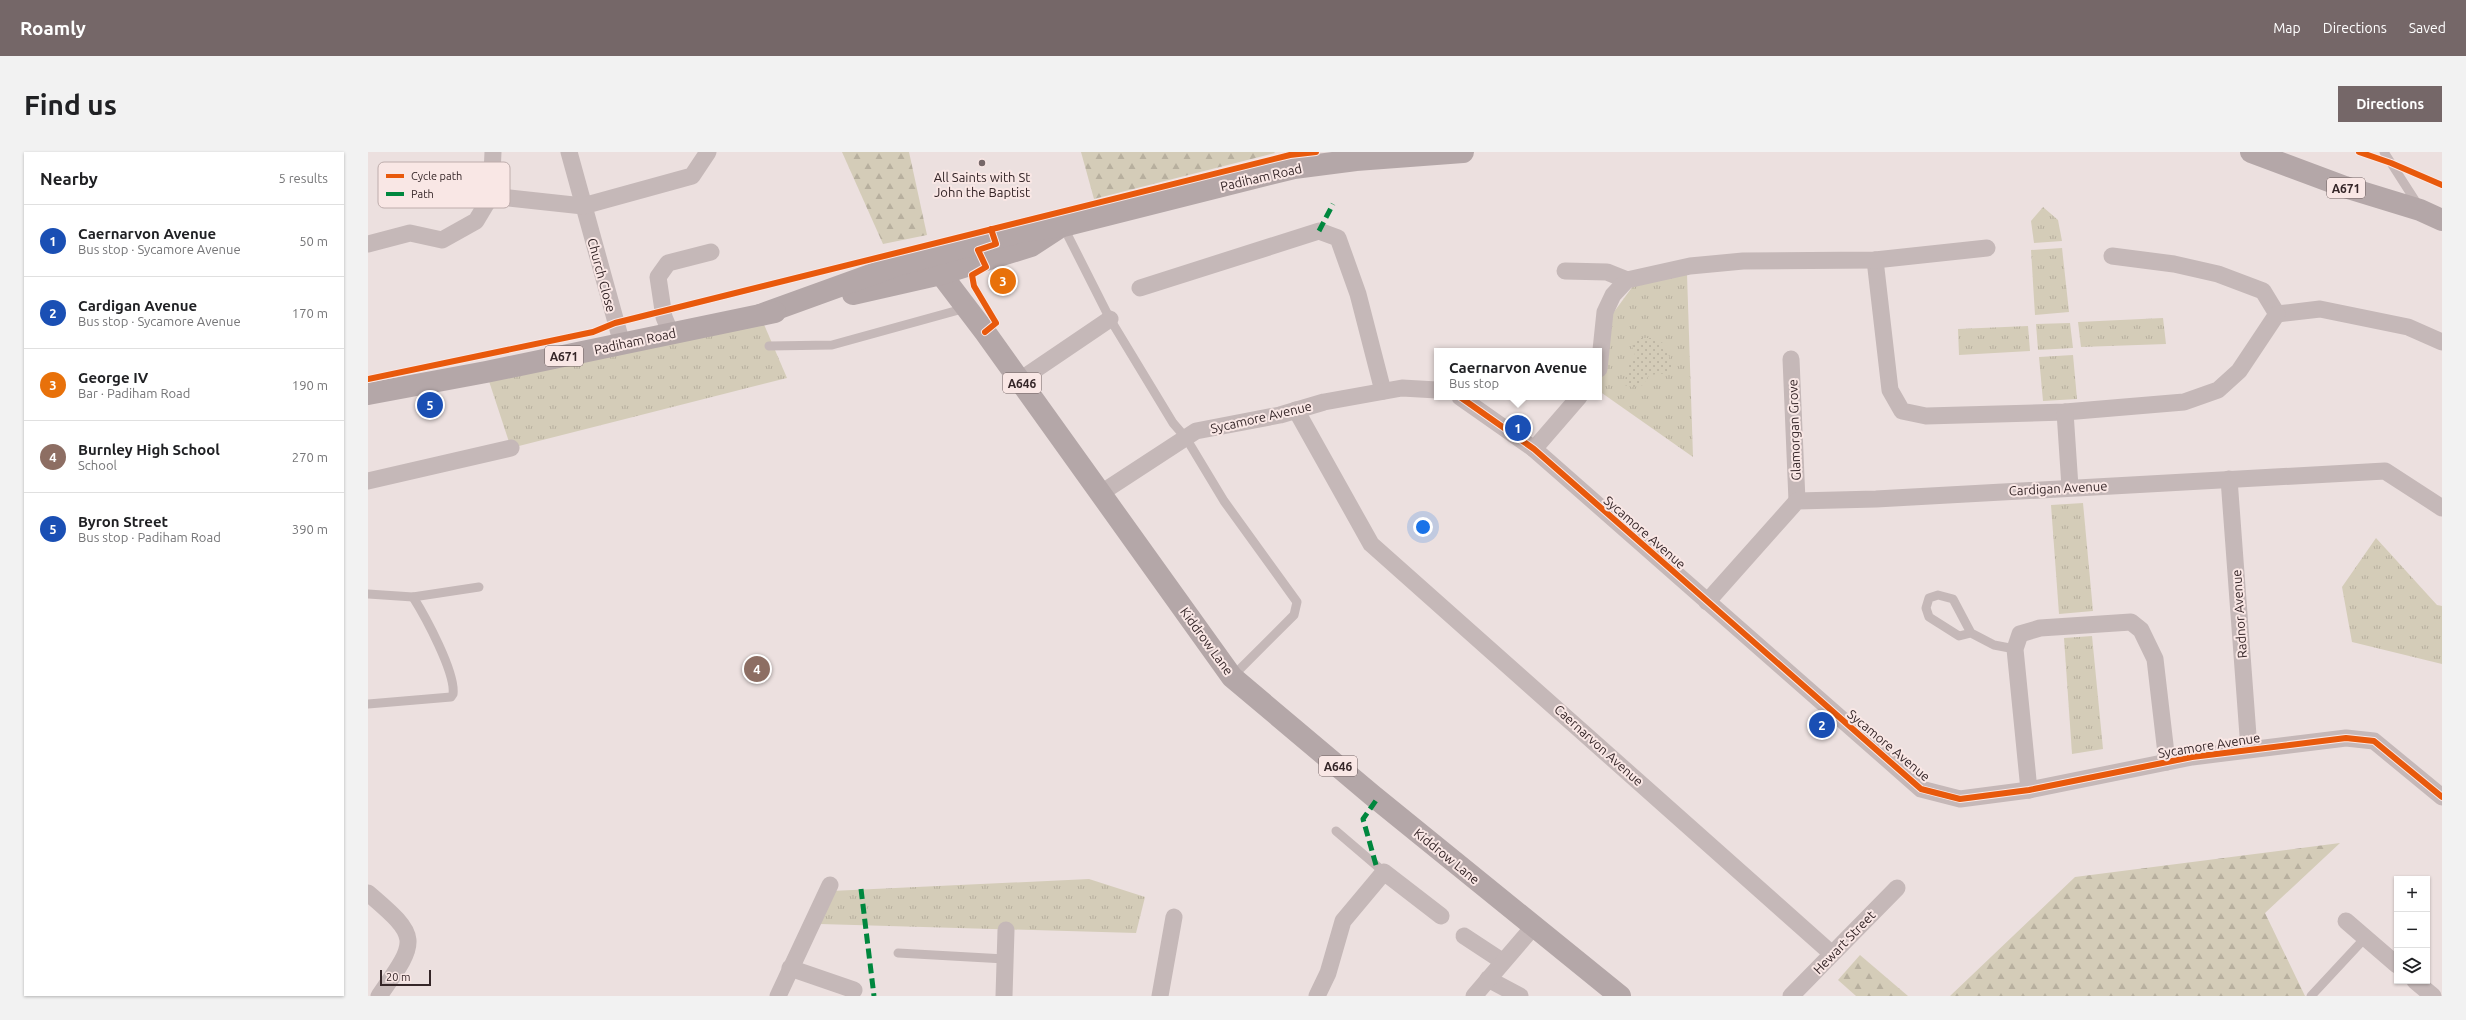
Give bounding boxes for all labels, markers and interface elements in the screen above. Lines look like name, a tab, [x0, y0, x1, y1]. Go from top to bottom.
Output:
text: Roamly	[20, 17, 86, 39]
text: Map	[2273, 20, 2301, 36]
text: Directions	[2323, 20, 2387, 36]
text: Saved	[2409, 20, 2446, 36]
button: Directions	[2338, 86, 2442, 122]
text: Find us	[24, 89, 117, 120]
marker: All Saints with St John the Baptist	[977, 158, 987, 168]
street label: Padiham Road	[1219, 161, 1303, 193]
legend	[378, 162, 510, 208]
text: Nearby	[40, 169, 98, 188]
text: Cycle path	[411, 170, 462, 182]
place label: All Saints with St John the Baptist	[934, 170, 1030, 199]
text: 5 results	[278, 171, 328, 185]
road number: A671	[2327, 178, 2365, 198]
text: Path	[411, 188, 434, 200]
text: Caernarvon Avenue	[78, 225, 216, 242]
text: 1	[49, 234, 57, 248]
text: 50 m	[299, 234, 328, 248]
street label: Church Close	[585, 236, 619, 314]
text: Bus stop · Sycamore Avenue	[78, 242, 241, 256]
pin: 3	[990, 266, 1016, 296]
text: Cardigan Avenue	[78, 297, 197, 314]
text: 2	[49, 306, 57, 320]
text: 170 m	[292, 306, 328, 320]
text: Bus stop · Sycamore Avenue	[78, 314, 241, 328]
street label: Padiham Road	[593, 325, 677, 357]
road number: A671	[545, 346, 583, 366]
popup	[1434, 348, 1602, 400]
text: Caernarvon Avenue	[1449, 359, 1587, 376]
text: George IV	[78, 369, 148, 386]
road number: A646	[1003, 373, 1041, 393]
text: Bus stop	[1449, 376, 1499, 390]
text: 3	[49, 378, 57, 392]
text: 190 m	[292, 378, 328, 392]
street label: Glamorgan Grove	[1785, 379, 1803, 481]
text: Bar · Padiham Road	[78, 386, 190, 400]
pin: 5	[417, 390, 443, 420]
street label: Sycamore Avenue	[1209, 399, 1313, 435]
pin: 1	[1505, 413, 1531, 443]
text: Burnley High School	[78, 441, 220, 458]
text: 4	[49, 450, 57, 464]
text: 270 m	[292, 450, 328, 464]
text: School	[78, 458, 117, 472]
street label: Cardigan Avenue	[2008, 478, 2108, 498]
street label: Sycamore Avenue	[1601, 493, 1689, 571]
text: Byron Street	[78, 513, 168, 530]
your location	[1413, 517, 1433, 537]
text: 5	[49, 522, 57, 536]
text: 390 m	[292, 522, 328, 536]
text: Bus stop · Padiham Road	[78, 530, 221, 544]
street label: Radnor Avenue	[2229, 569, 2249, 659]
street label: Kiddrow Lane	[1178, 605, 1236, 677]
pin: 4	[744, 654, 770, 684]
street label: Caernarvon Avenue	[1552, 702, 1646, 788]
street label: Sycamore Avenue	[1845, 706, 1933, 784]
pin: 2	[1809, 710, 1835, 740]
street label: Sycamore Avenue	[2157, 730, 2261, 760]
road number: A646	[1319, 756, 1357, 776]
street label: Kiddrow Lane	[1411, 825, 1483, 887]
map controls	[2394, 876, 2430, 984]
button: +	[2394, 876, 2430, 912]
street label: Hewart Street	[1810, 908, 1878, 976]
button: −	[2394, 912, 2430, 948]
button: layers	[2394, 948, 2430, 984]
scale bar	[380, 968, 431, 987]
text: 20 m	[386, 971, 410, 983]

